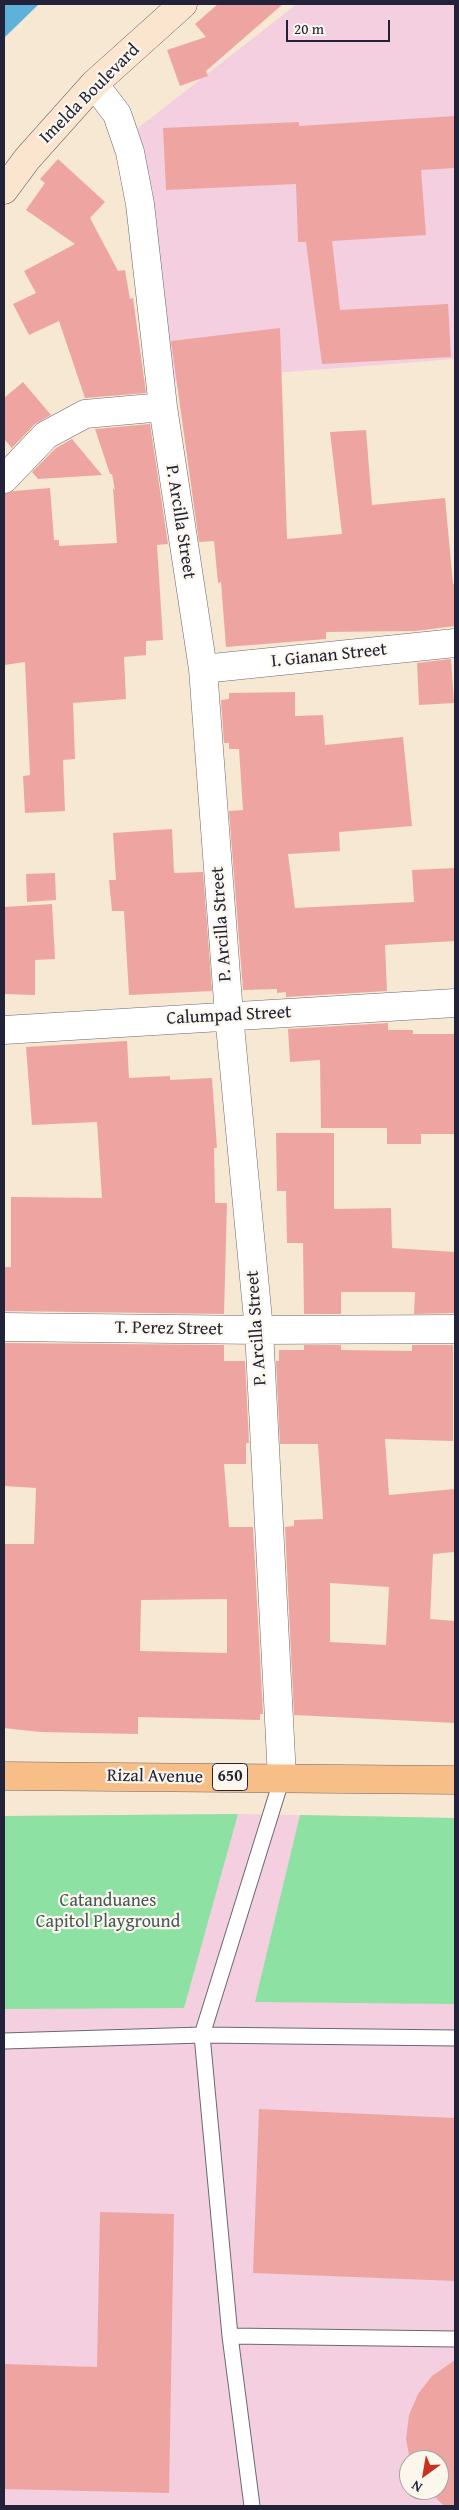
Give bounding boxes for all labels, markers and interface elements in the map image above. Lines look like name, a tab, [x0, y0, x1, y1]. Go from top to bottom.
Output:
scale bar	[289, 10, 393, 42]
text: 20 m	[294, 18, 324, 39]
street label: Imelda Boulevard	[36, 40, 144, 148]
street label: P. Arcilla Street	[160, 463, 200, 581]
street label: I. Gianan Street	[270, 639, 388, 673]
street label: P. Arcilla Street	[207, 866, 237, 982]
street label: Calumpad Street	[166, 1002, 292, 1030]
street label: P. Arcilla Street	[242, 1270, 272, 1386]
street label: T. Perez Street	[115, 1317, 223, 1341]
road number: 650	[212, 1764, 248, 1790]
street label: Rizal Avenue	[107, 1765, 203, 1789]
park label: Catanduanes Capitol Playground	[36, 1890, 180, 1932]
north arrow	[399, 2450, 449, 2500]
text: N	[407, 2476, 426, 2498]

